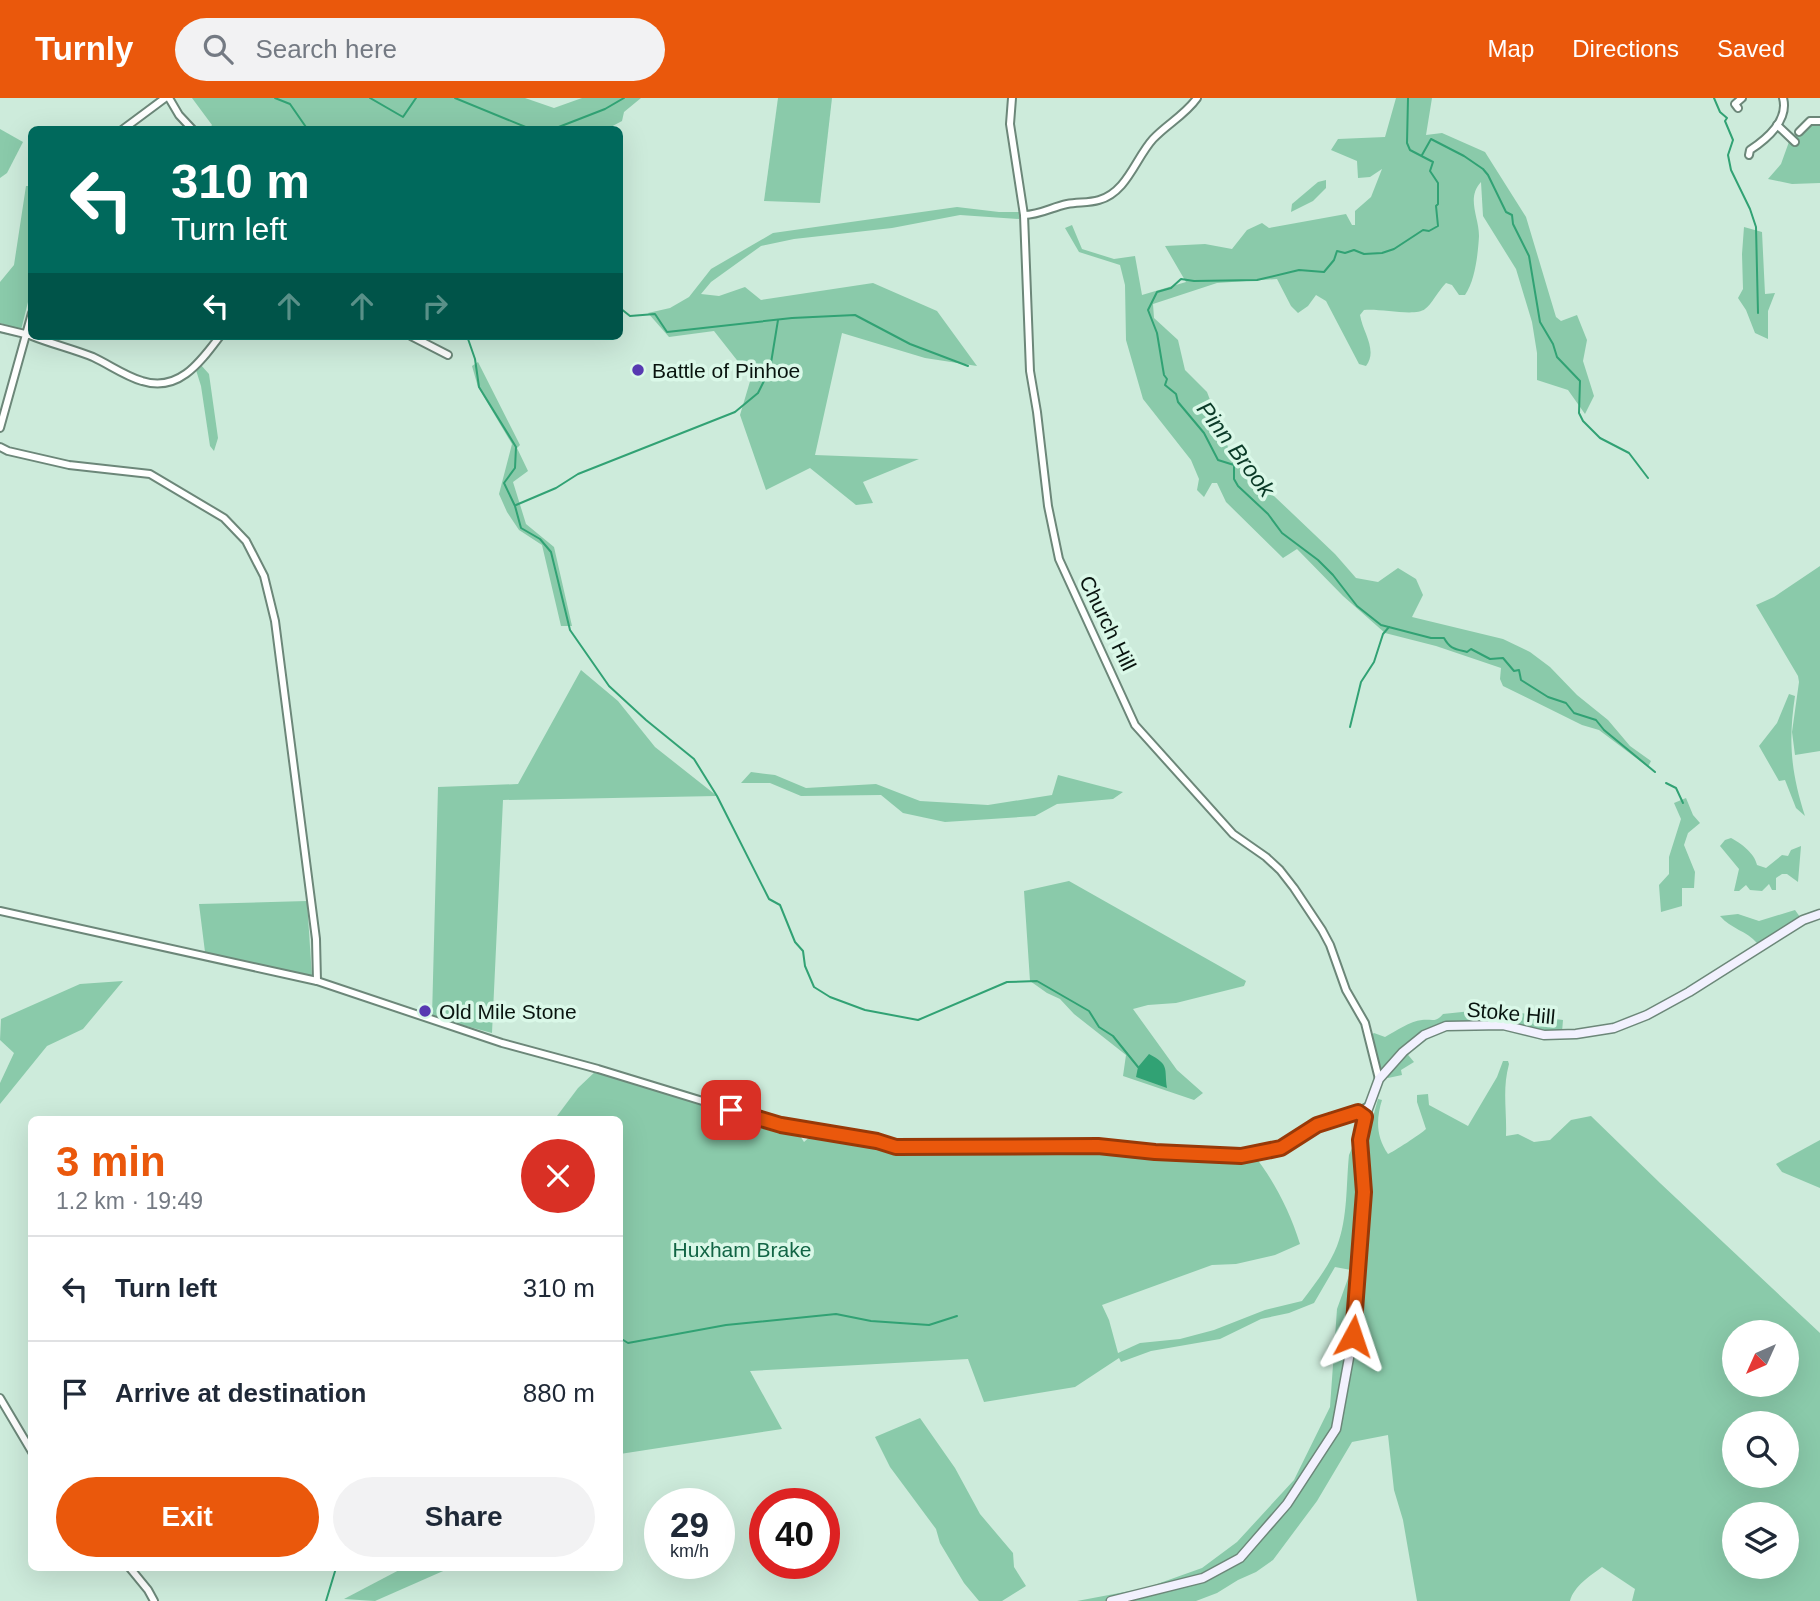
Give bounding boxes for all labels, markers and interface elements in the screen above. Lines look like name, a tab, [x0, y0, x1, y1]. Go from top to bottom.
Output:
search box	[175, 18, 665, 81]
text: Turnly	[35, 30, 133, 67]
icon: search	[199, 30, 237, 68]
text: Search here	[255, 34, 397, 64]
text: Map	[1488, 35, 1534, 62]
text: Directions	[1572, 35, 1679, 62]
text: Saved	[1717, 35, 1785, 62]
icon: left	[56, 154, 147, 245]
text: 310 m	[171, 154, 310, 208]
text: Turn left	[171, 211, 287, 247]
icon: left	[197, 287, 235, 325]
icon: ahead	[270, 287, 308, 325]
icon: ahead	[343, 287, 381, 325]
icon: right	[416, 287, 454, 325]
place label: Battle of Pinhoe	[652, 359, 800, 382]
marker: Battle of Pinhoe	[630, 362, 646, 378]
water label: Pinn Brook	[1192, 396, 1281, 503]
street label: Church Hill	[1075, 572, 1141, 674]
street label: Stoke Hill	[1466, 998, 1556, 1028]
place label: Old Mile Stone	[439, 1000, 577, 1023]
marker: Old Mile Stone	[417, 1003, 433, 1019]
pin	[701, 1080, 761, 1140]
icon: arrive	[712, 1091, 750, 1129]
text: 3 min	[56, 1138, 166, 1185]
button: close	[521, 1139, 595, 1213]
text: 1.2 km · 19:49	[56, 1188, 203, 1214]
park label: Huxham Brake	[673, 1238, 811, 1261]
icon: left	[56, 1270, 94, 1308]
text: Turn left	[115, 1273, 217, 1303]
text: 310 m	[523, 1273, 595, 1303]
position arrow	[1316, 1299, 1390, 1373]
north arrow	[1722, 1320, 1799, 1396]
map controls	[1722, 1320, 1799, 1579]
icon: arrive	[56, 1375, 94, 1413]
text: Arrive at destination	[115, 1378, 366, 1408]
text: 880 m	[523, 1378, 595, 1408]
button: search	[1722, 1411, 1799, 1488]
button: Exit	[56, 1477, 319, 1557]
button: Share	[333, 1477, 595, 1557]
speed limit sign: 40	[749, 1488, 840, 1579]
button: layers	[1722, 1502, 1799, 1579]
text: 29	[670, 1505, 709, 1544]
text: km/h	[670, 1541, 709, 1561]

